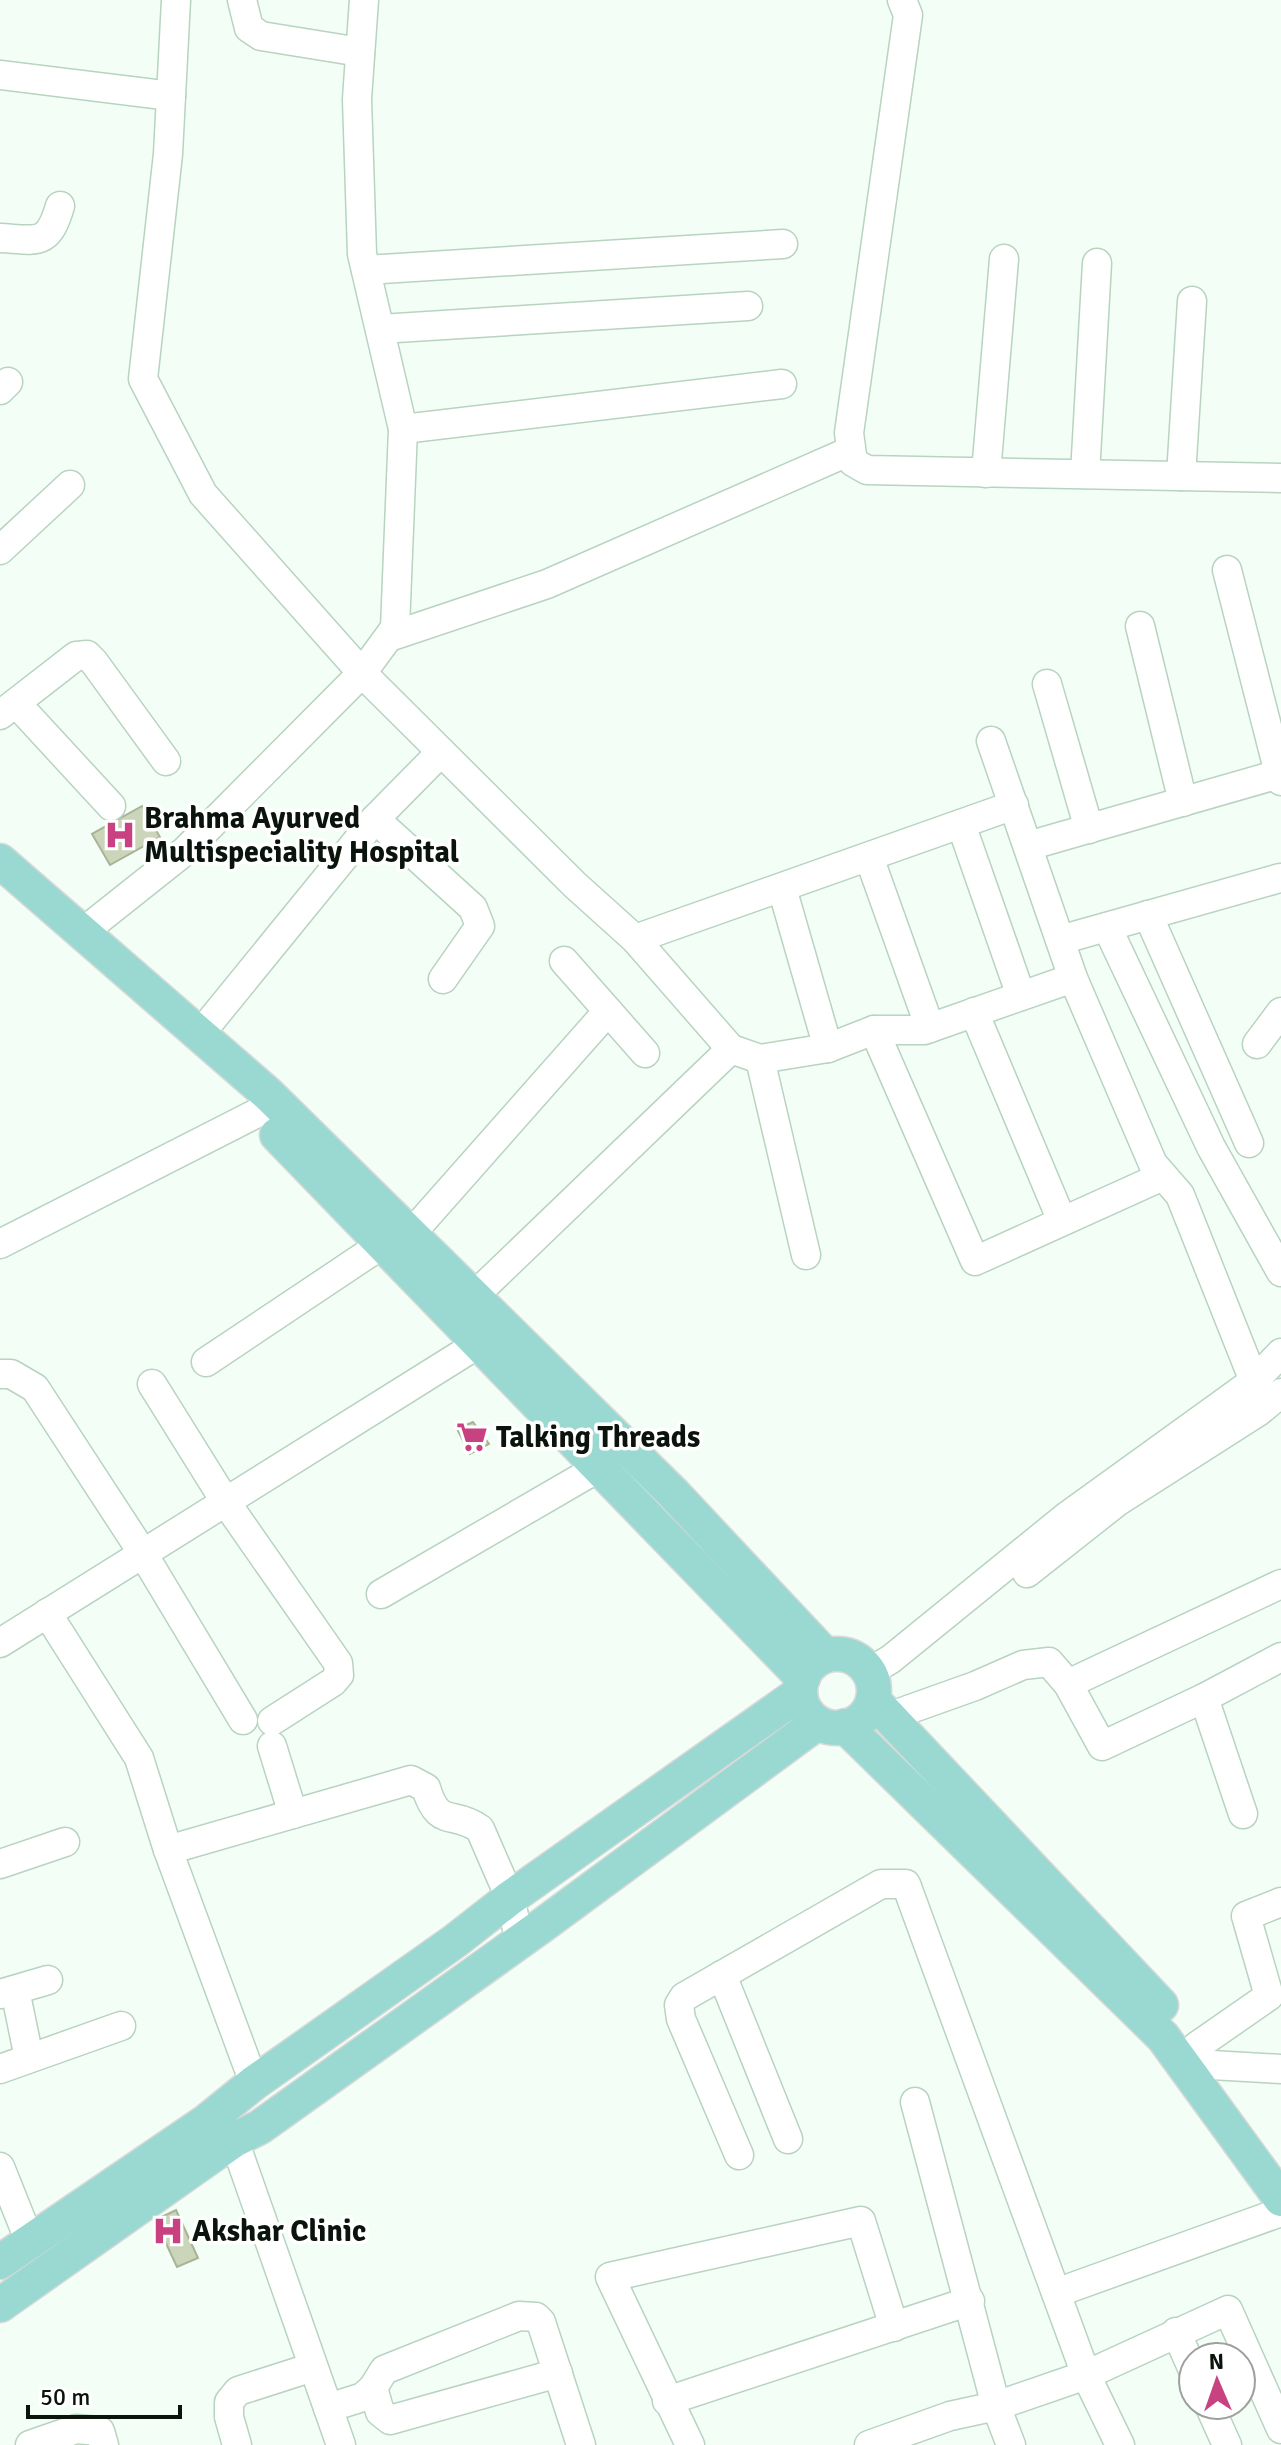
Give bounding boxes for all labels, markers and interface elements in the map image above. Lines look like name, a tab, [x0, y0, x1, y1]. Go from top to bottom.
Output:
place label: Brahma Ayurved Multispeciality Hospital	[144, 800, 459, 871]
hospital icon: Brahma Ayurved Multispeciality Hospital	[103, 818, 137, 852]
place label: Talking Threads	[496, 1419, 700, 1456]
supermarket icon: Talking Threads	[455, 1420, 489, 1454]
place label: Akshar Clinic	[192, 2213, 366, 2250]
hospital icon: Akshar Clinic	[151, 2214, 185, 2248]
north arrow	[1177, 2341, 1257, 2421]
text: N	[1208, 2348, 1224, 2375]
scale bar	[28, 2369, 180, 2419]
text: 50 m	[40, 2382, 90, 2412]

